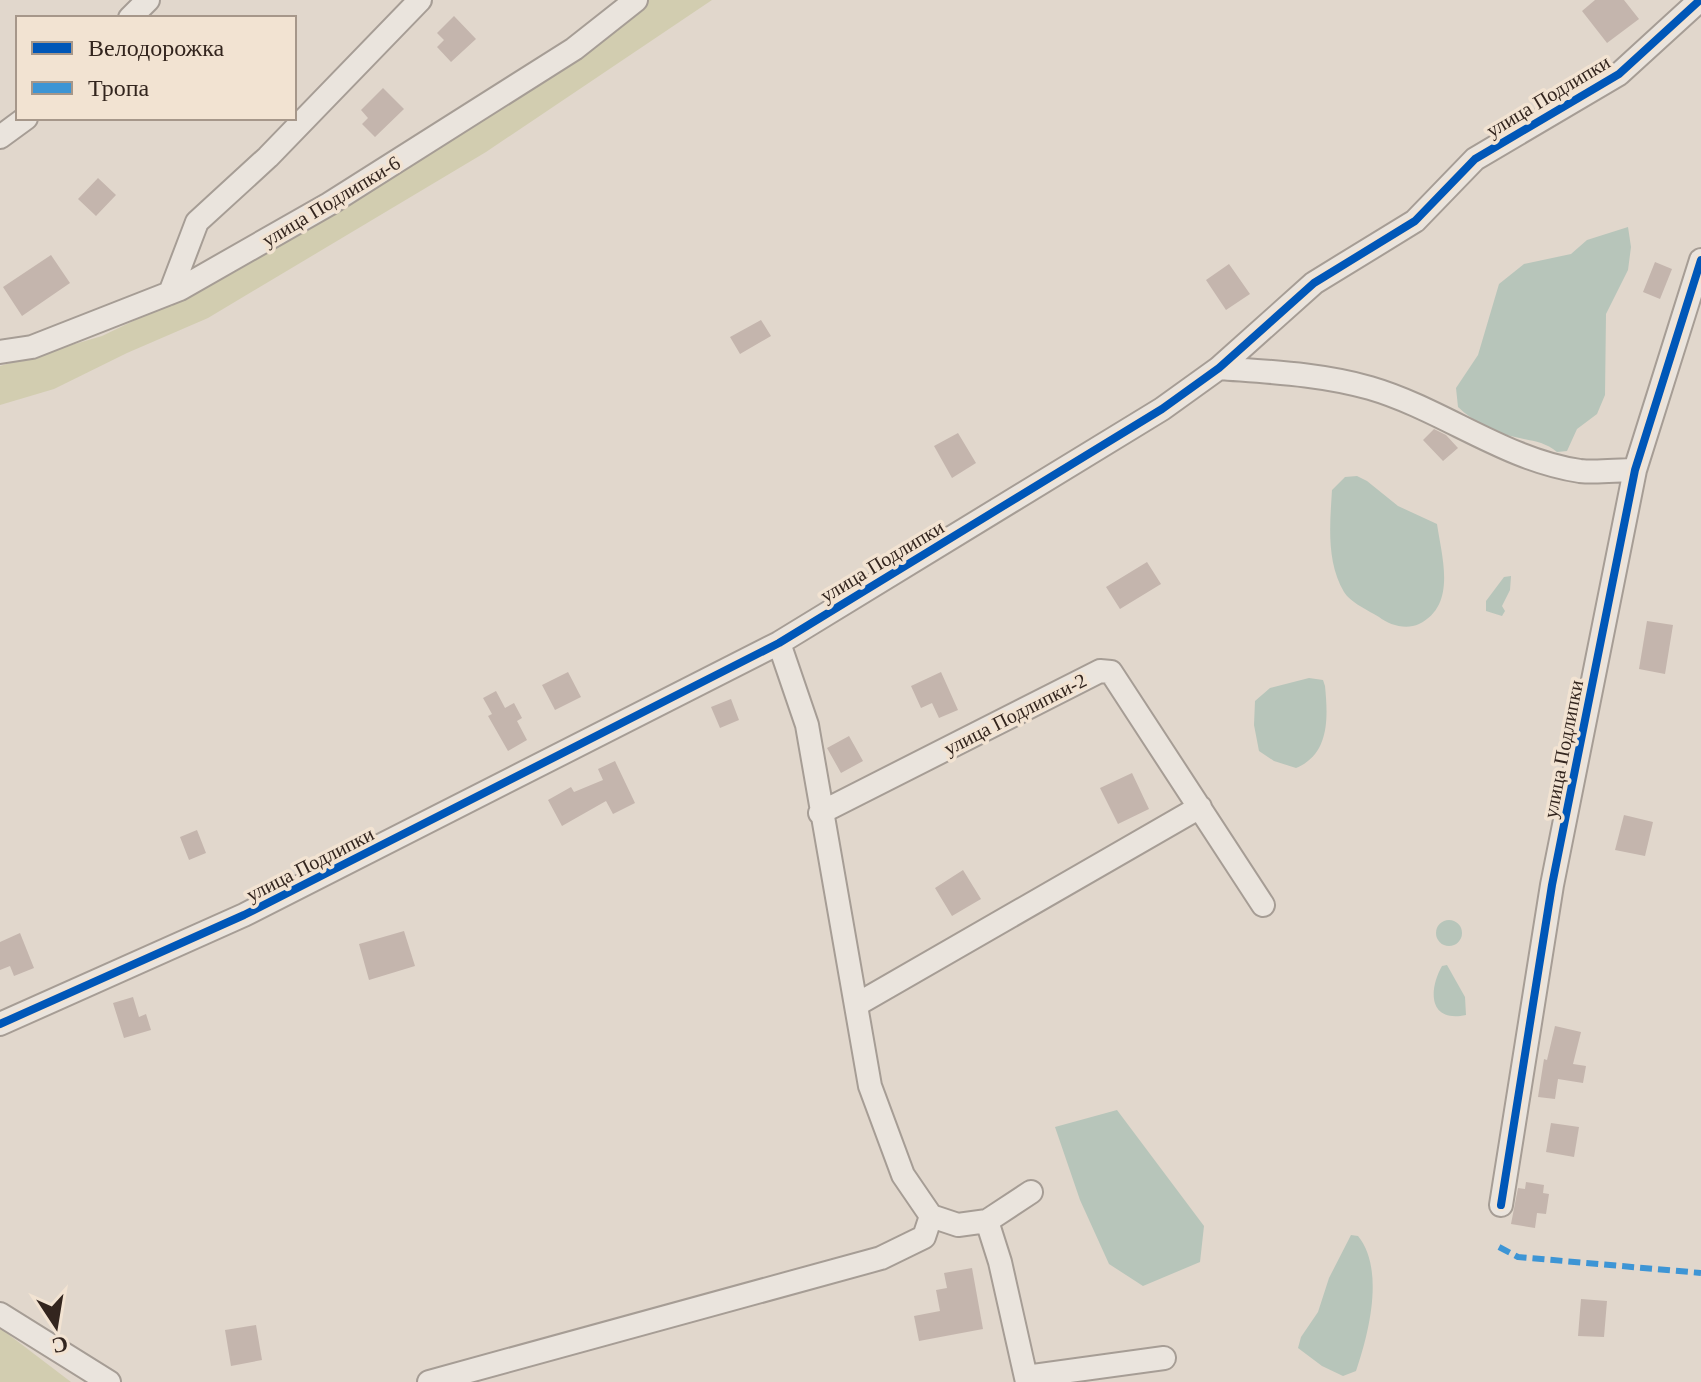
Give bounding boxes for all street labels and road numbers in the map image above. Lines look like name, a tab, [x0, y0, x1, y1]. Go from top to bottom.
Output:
street label: улица Подлипки	[1482, 50, 1615, 142]
street label: улица Подлипки-6	[258, 151, 404, 252]
street label: улица Подлипки	[816, 515, 949, 607]
street label: улица Подлипки-2	[940, 669, 1090, 760]
street label: улица Подлипки	[1539, 678, 1588, 820]
street label: улица Подлипки	[243, 822, 378, 907]

